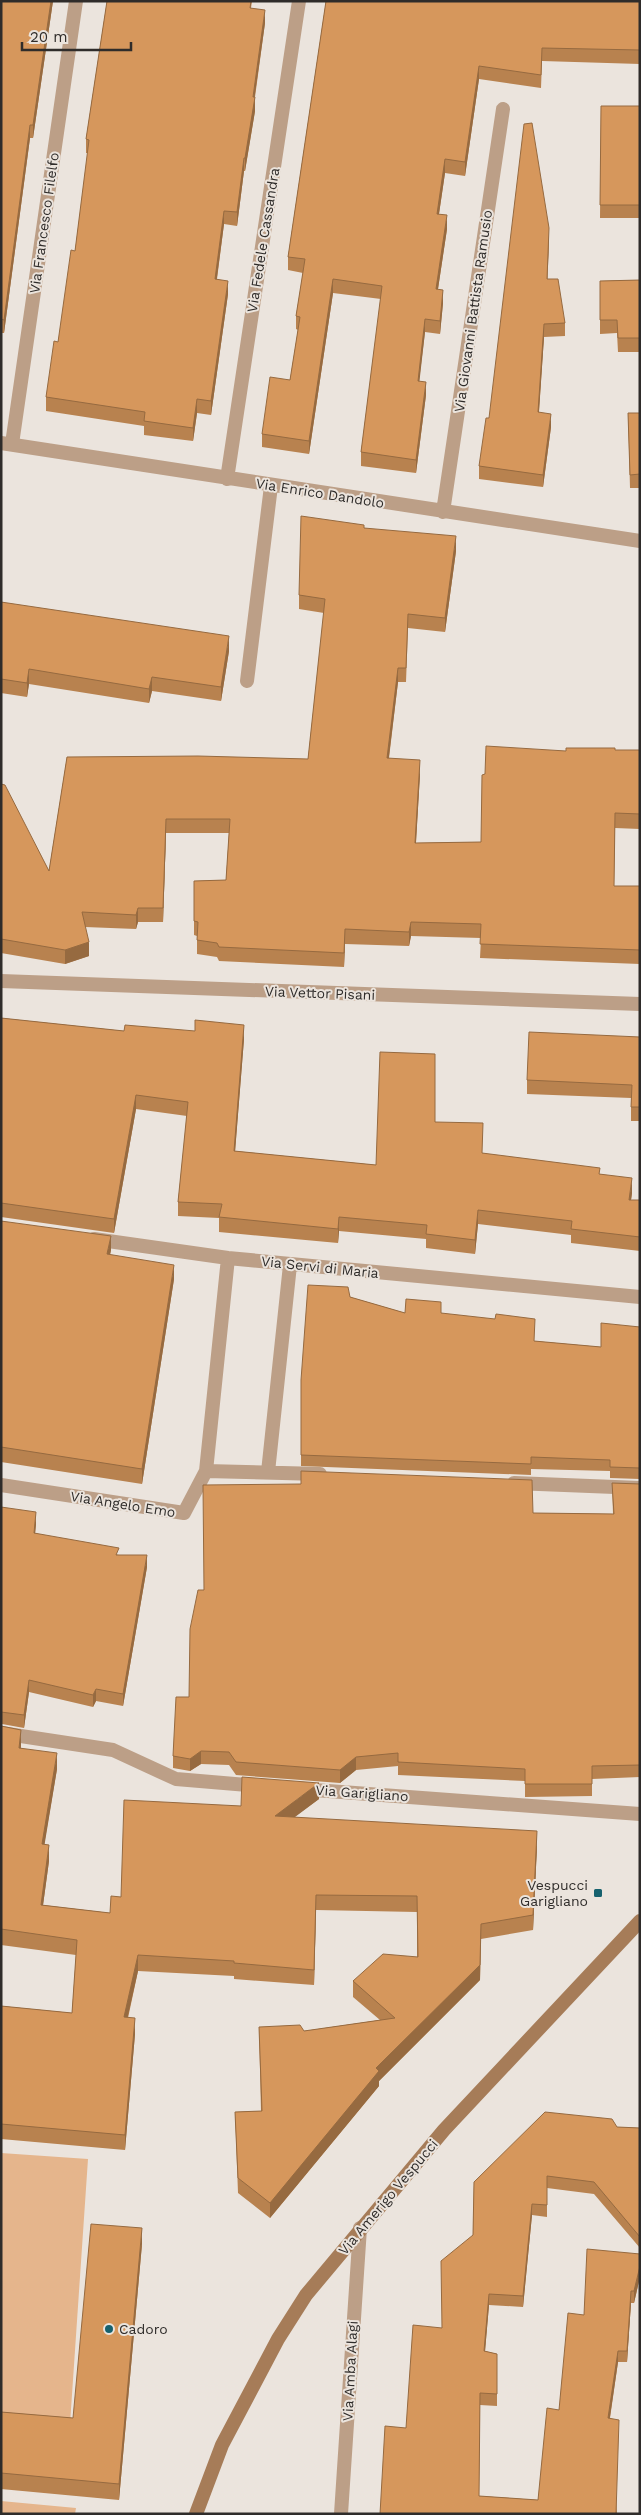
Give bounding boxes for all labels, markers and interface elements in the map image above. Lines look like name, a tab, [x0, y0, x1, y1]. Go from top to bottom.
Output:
scale bar	[22, 20, 131, 52]
text: 20 m	[30, 28, 68, 46]
street label: Via Francesco Filelfo	[26, 151, 62, 295]
street label: Via Fedele Cassandra	[244, 167, 282, 313]
street label: Via Giovanni Battista Ramusio	[451, 209, 495, 413]
street label: Via Enrico Dandolo	[255, 475, 385, 511]
street label: Via Vettor Pisani	[265, 983, 375, 1003]
street label: Via Servi di Maria	[260, 1253, 380, 1281]
street label: Via Angelo Emo	[69, 1488, 177, 1520]
street label: Via Garigliano	[315, 1782, 409, 1804]
place label: Vespucci Garigliano	[520, 1877, 588, 1909]
marker: Vespucci Garigliano	[592, 1887, 604, 1899]
street label: Via Amerigo Vespucci	[335, 2136, 441, 2258]
street label: Via Amba Alagi	[339, 2320, 361, 2422]
place label: Cadoro	[119, 2321, 168, 2337]
marker: Cadoro	[103, 2323, 115, 2335]

